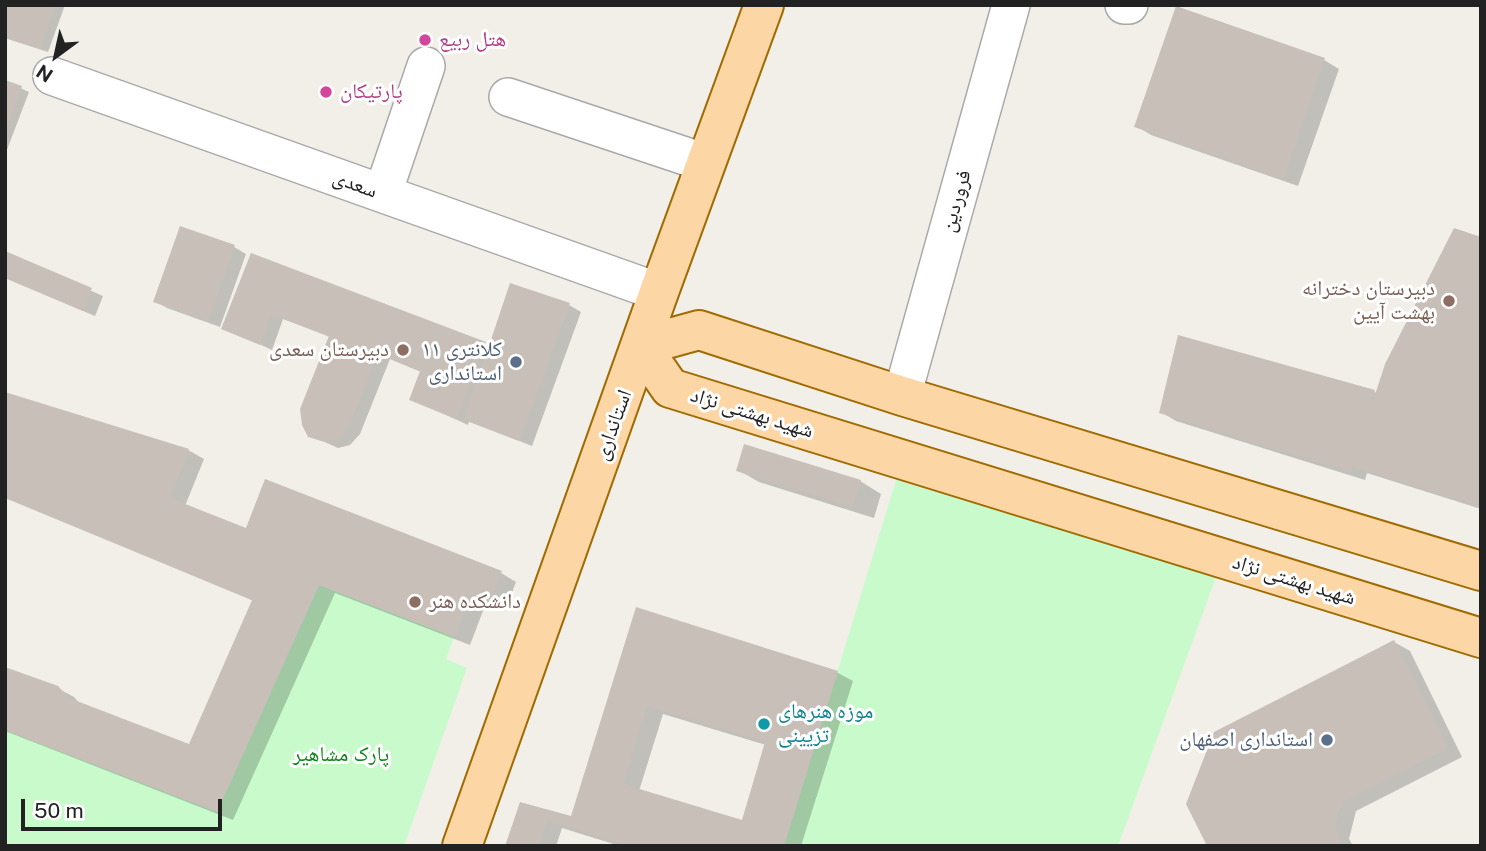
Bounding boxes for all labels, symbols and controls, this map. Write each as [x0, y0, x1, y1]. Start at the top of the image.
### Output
north arrow [21, 21, 91, 91]
place label: هتل ربیع [439, 27, 506, 53]
marker: هتل ربیع [417, 32, 433, 48]
text: N [32, 60, 57, 87]
place label: پارتیکان [340, 79, 403, 105]
marker: پارتیکان [318, 84, 334, 100]
street label: سعدی [329, 164, 381, 204]
street label: فروردین [935, 167, 977, 235]
place label: دبیرستان دخترانه بهشت آیین [1302, 276, 1435, 326]
marker: دبیرستان دخترانه بهشت آیین [1441, 293, 1457, 309]
place label: دبیرستان سعدی [269, 337, 389, 363]
place label: کلانتری ۱۱ استانداری [422, 337, 502, 387]
marker: دبیرستان سعدی [395, 342, 411, 358]
marker: کلانتری ۱۱ استانداری [508, 354, 524, 370]
street label: شهید بهشتی نژاد [688, 382, 816, 444]
street label: استانداری [589, 386, 637, 464]
street label: شهید بهشتی نژاد [1230, 549, 1358, 611]
place label: دانشکده هنر [429, 589, 521, 615]
marker: دانشکده هنر [407, 594, 423, 610]
place label: موزه هنرهای تزیینی [778, 699, 873, 749]
marker: موزه هنرهای تزیینی [756, 716, 772, 732]
place label: استانداری اصفهان [1179, 727, 1313, 753]
marker: استانداری اصفهان [1319, 732, 1335, 748]
park label: پارک مشاهیر [293, 742, 389, 768]
scale bar [24, 784, 226, 828]
text: 50 m [34, 798, 84, 823]

